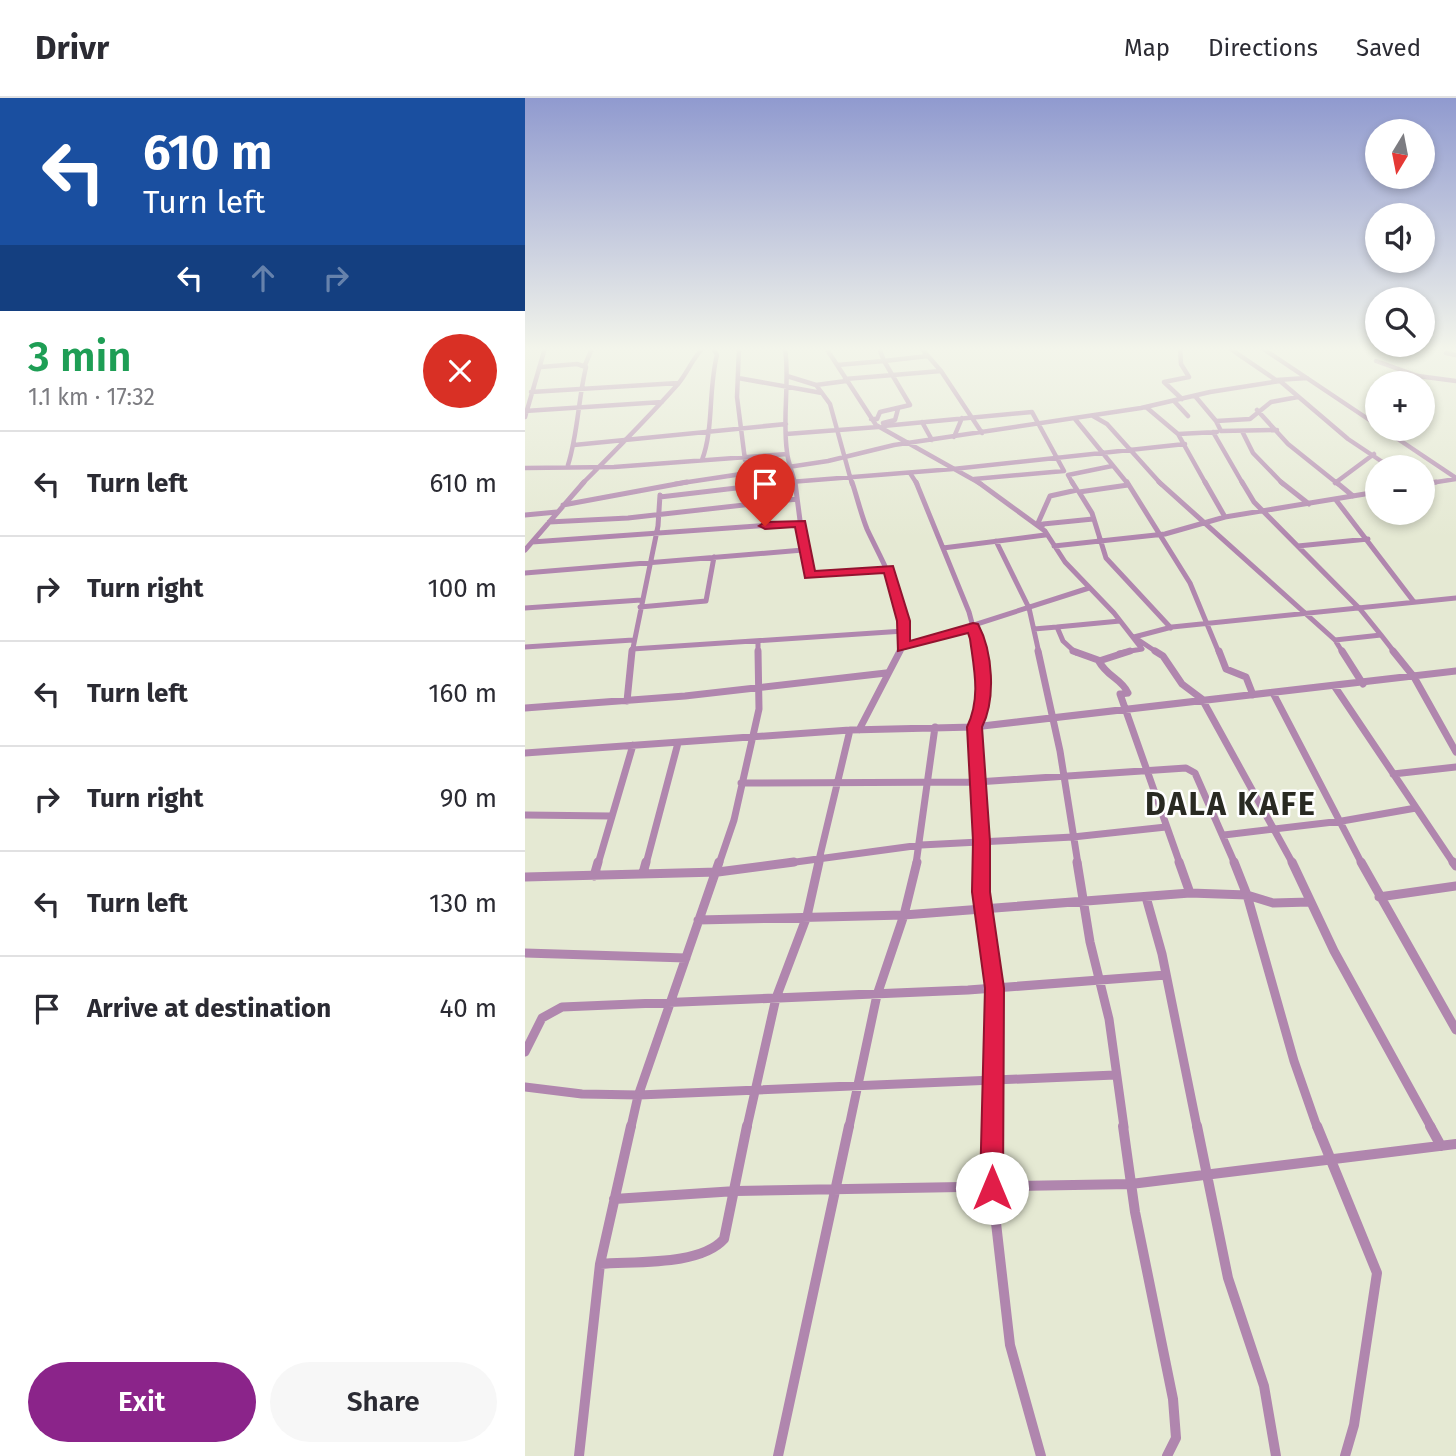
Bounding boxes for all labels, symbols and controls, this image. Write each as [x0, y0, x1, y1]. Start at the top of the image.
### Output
text: Drivr [35, 28, 109, 68]
text: Map [1124, 34, 1170, 62]
text: Directions [1208, 34, 1318, 62]
text: Saved [1356, 34, 1421, 62]
north arrow [1365, 119, 1435, 189]
map controls [1365, 119, 1435, 525]
text: 610 m [143, 123, 272, 182]
icon: left [28, 126, 119, 217]
text: Turn left [143, 183, 265, 221]
button: sound [1365, 203, 1435, 273]
icon: left [171, 259, 209, 297]
icon: ahead [244, 259, 282, 297]
icon: right [317, 259, 355, 297]
button: search [1365, 287, 1435, 357]
text: 3 min [28, 332, 132, 382]
button: close [423, 334, 497, 408]
button: + [1365, 371, 1435, 441]
text: 1.1 km · 17:32 [28, 383, 155, 411]
pin [735, 454, 795, 526]
button: − [1365, 455, 1435, 525]
icon: left [28, 465, 66, 503]
icon: arrive [746, 465, 784, 503]
text: Turn left [87, 468, 188, 499]
text: 610 m [429, 468, 497, 499]
icon: right [28, 570, 66, 608]
text: Turn right [87, 573, 204, 604]
text: 100 m [428, 573, 497, 604]
icon: left [28, 675, 66, 713]
text: Turn left [87, 678, 188, 709]
text: 160 m [428, 678, 497, 709]
icon: right [28, 780, 66, 818]
text: Turn right [87, 783, 204, 814]
text: 90 m [440, 783, 497, 814]
district label: DALA KAFE [1145, 785, 1317, 823]
icon: left [28, 885, 66, 923]
text: Turn left [87, 888, 188, 919]
text: 130 m [429, 888, 497, 919]
icon: arrive [28, 990, 66, 1028]
text: Arrive at destination [87, 993, 331, 1024]
text: 40 m [439, 993, 497, 1024]
position arrow [955, 1151, 1029, 1225]
button: Exit [28, 1362, 256, 1442]
button: Share [270, 1362, 497, 1442]

